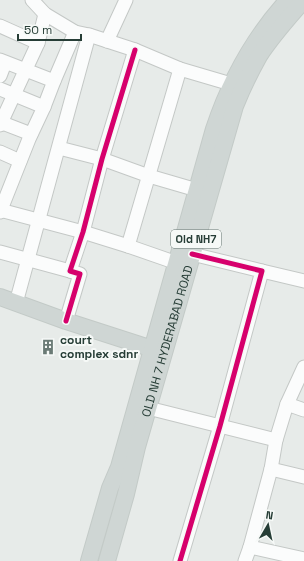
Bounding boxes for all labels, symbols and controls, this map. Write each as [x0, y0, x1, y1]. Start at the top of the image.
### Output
scale bar [18, 16, 81, 42]
text: 50 m [24, 22, 52, 38]
road number: Old NH7 [171, 230, 221, 248]
street label: OLD NH 7 HYDERABAD ROAD [138, 263, 197, 419]
place label: court complex sdnr [60, 332, 139, 362]
building icon: court complex sdnr [39, 338, 57, 356]
north arrow [248, 505, 288, 545]
text: N [265, 508, 274, 523]

